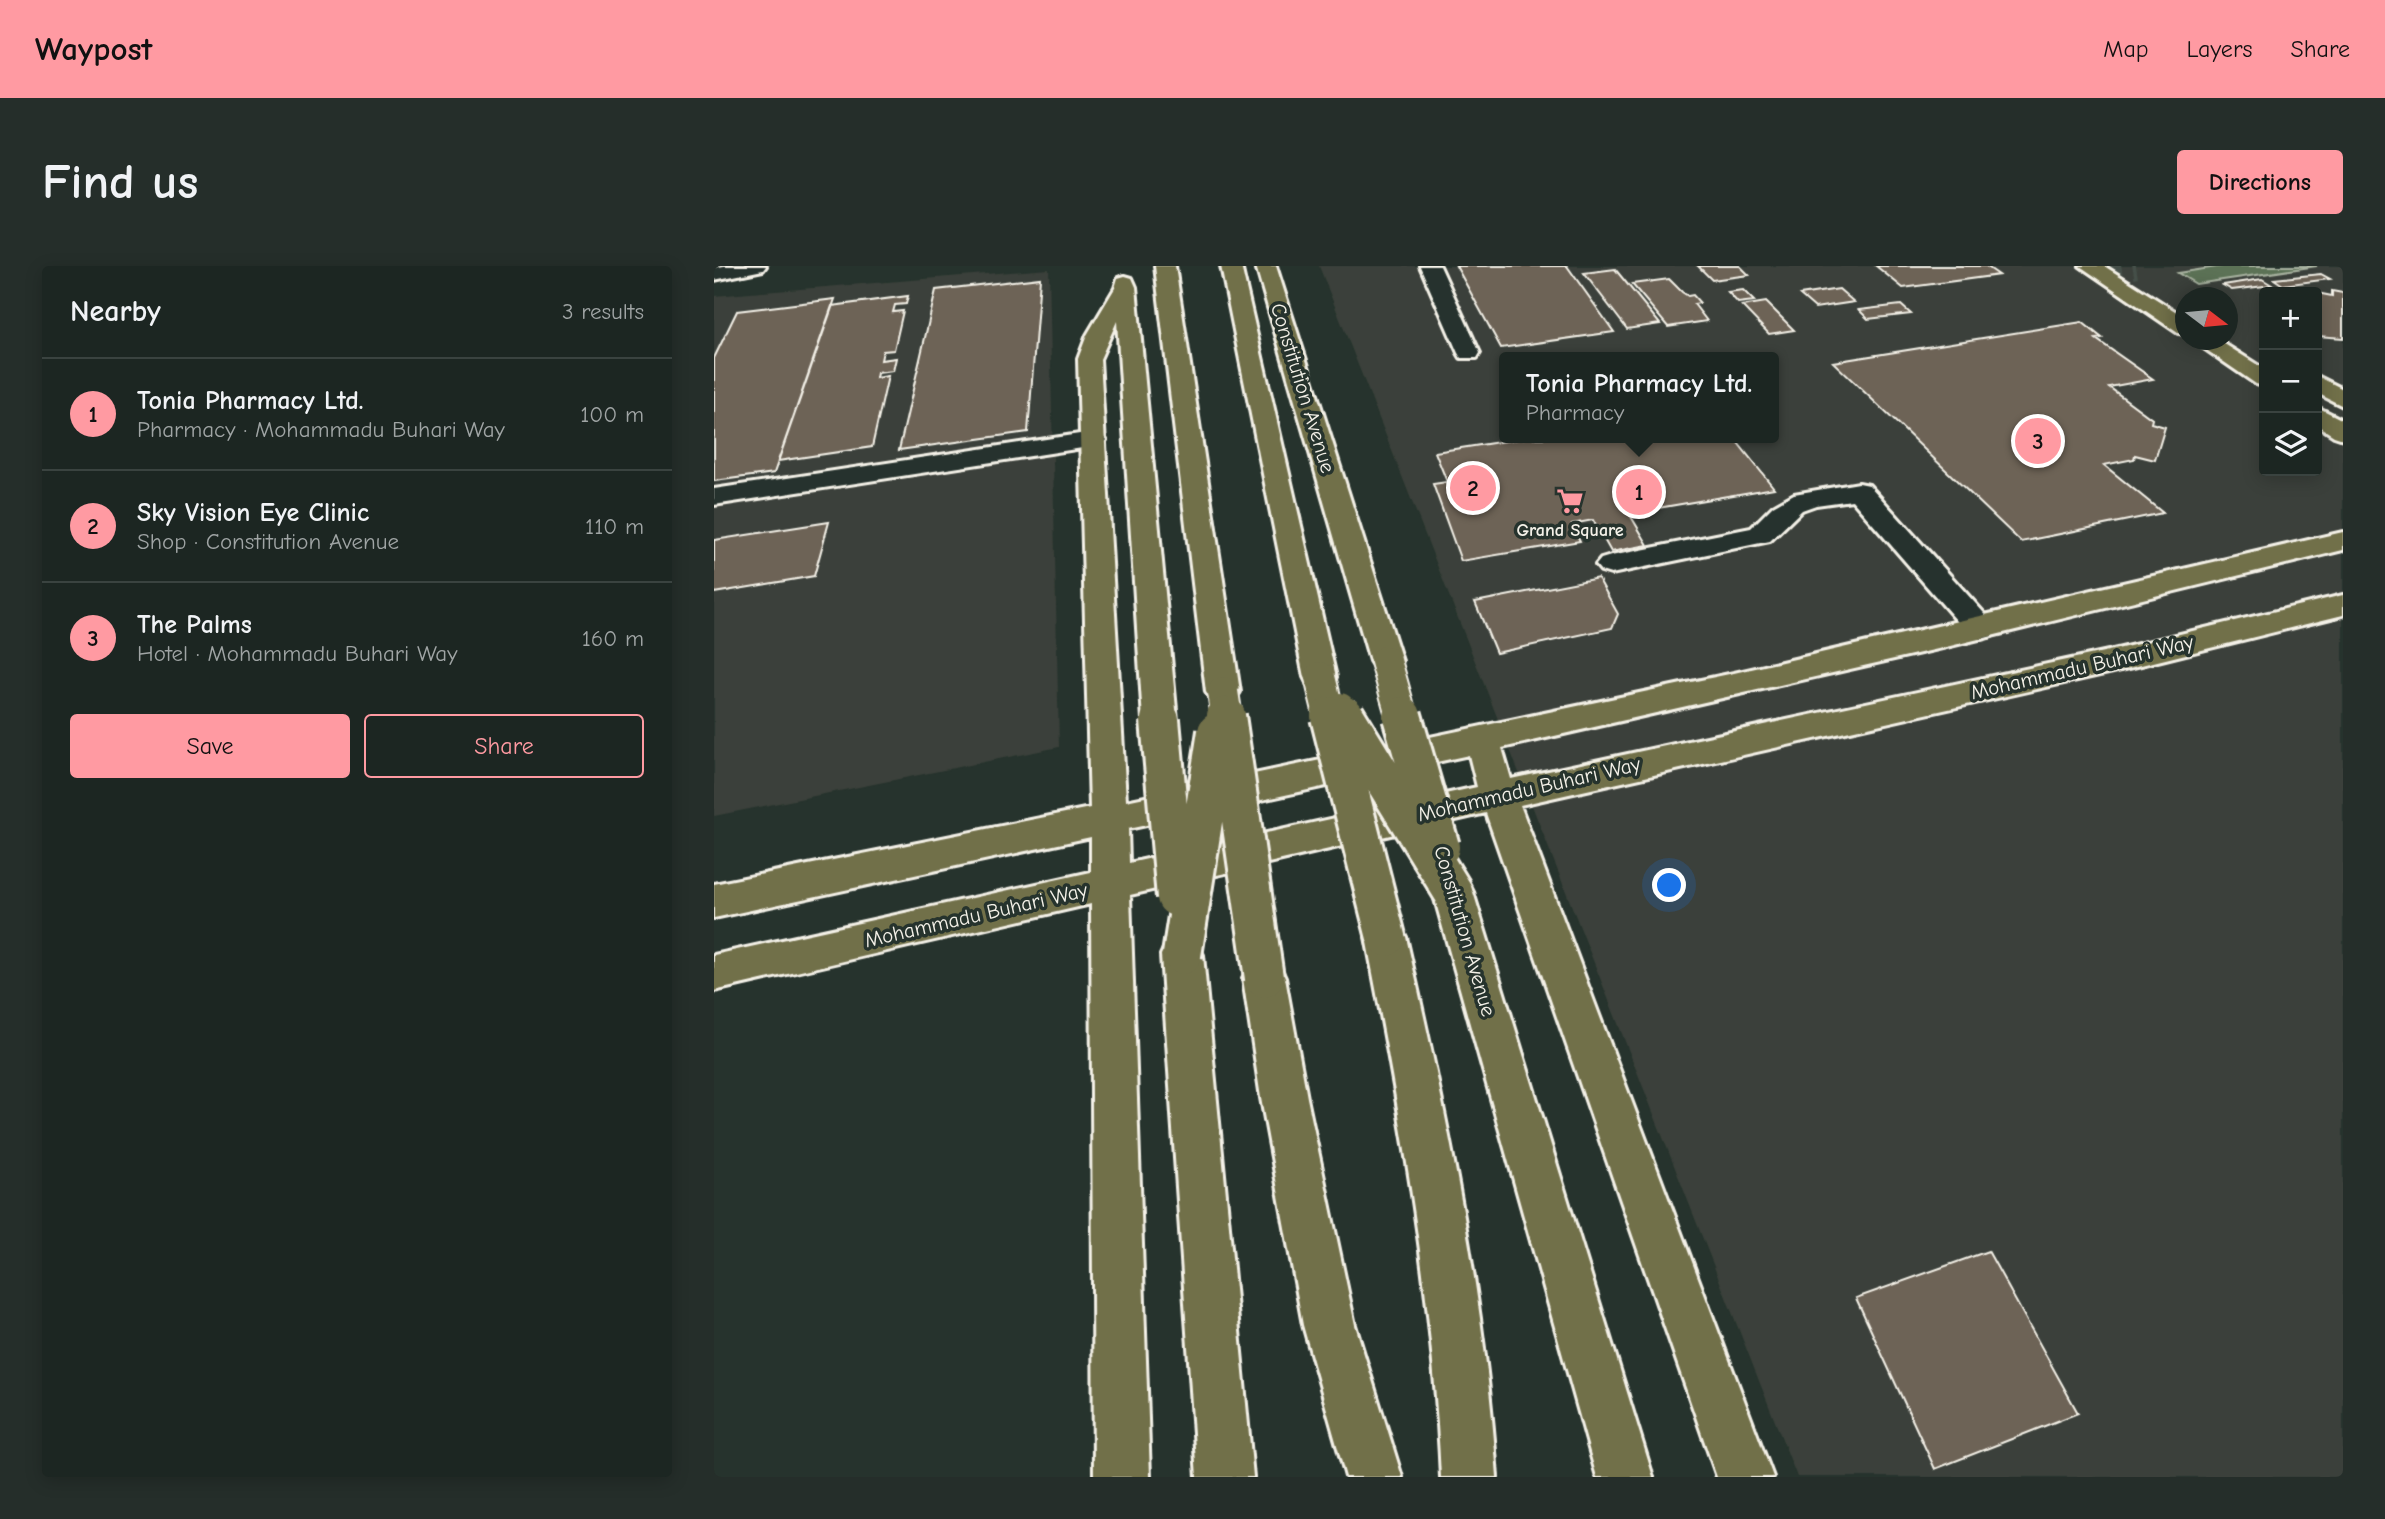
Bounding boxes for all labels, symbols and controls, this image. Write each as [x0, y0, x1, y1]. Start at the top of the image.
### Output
text: Waypost [35, 30, 152, 68]
text: Map [2103, 35, 2149, 63]
text: Layers [2187, 35, 2252, 63]
text: Share [2290, 35, 2350, 63]
button: Directions [2177, 150, 2343, 214]
text: Find us [42, 154, 198, 210]
north arrow [2175, 287, 2238, 350]
map controls [2259, 287, 2322, 476]
button: + [2259, 287, 2322, 350]
text: Nearby [70, 294, 161, 329]
text: 3 results [562, 298, 644, 325]
street label: Constitution Avenue [1266, 300, 1340, 476]
button: − [2259, 350, 2322, 413]
popup [1499, 352, 1779, 443]
text: Tonia Pharmacy Ltd. [1526, 369, 1752, 399]
text: Tonia Pharmacy Ltd. [137, 386, 364, 416]
text: Pharmacy [1526, 399, 1624, 426]
text: 1 [88, 401, 98, 428]
text: 100 m [580, 401, 644, 428]
button: layers [2259, 413, 2322, 476]
pin: 3 [2015, 415, 2061, 467]
text: Pharmacy · Mohammadu Buhari Way [137, 416, 505, 443]
pin: 2 [1450, 462, 1496, 514]
pin: 1 [1616, 466, 1662, 518]
supermarket icon: Grand Square [1555, 486, 1585, 516]
text: Sky Vision Eye Clinic [137, 498, 369, 528]
text: 2 [87, 513, 99, 540]
text: 110 m [585, 513, 644, 540]
place label: Grand Square [1516, 520, 1624, 541]
text: Shop · Constitution Avenue [137, 528, 399, 555]
text: The Palms [137, 610, 252, 640]
text: 3 [87, 625, 99, 652]
text: 160 m [582, 625, 644, 652]
street label: Mohammadu Buhari Way [1968, 630, 2196, 704]
text: Hotel · Mohammadu Buhari Way [137, 640, 457, 667]
button: Save [70, 714, 350, 778]
button: Share [364, 714, 644, 778]
street label: Mohammadu Buhari Way [1415, 752, 1643, 826]
street label: Constitution Avenue [1429, 843, 1501, 1019]
your location [1652, 868, 1686, 902]
street label: Mohammadu Buhari Way [862, 878, 1090, 952]

